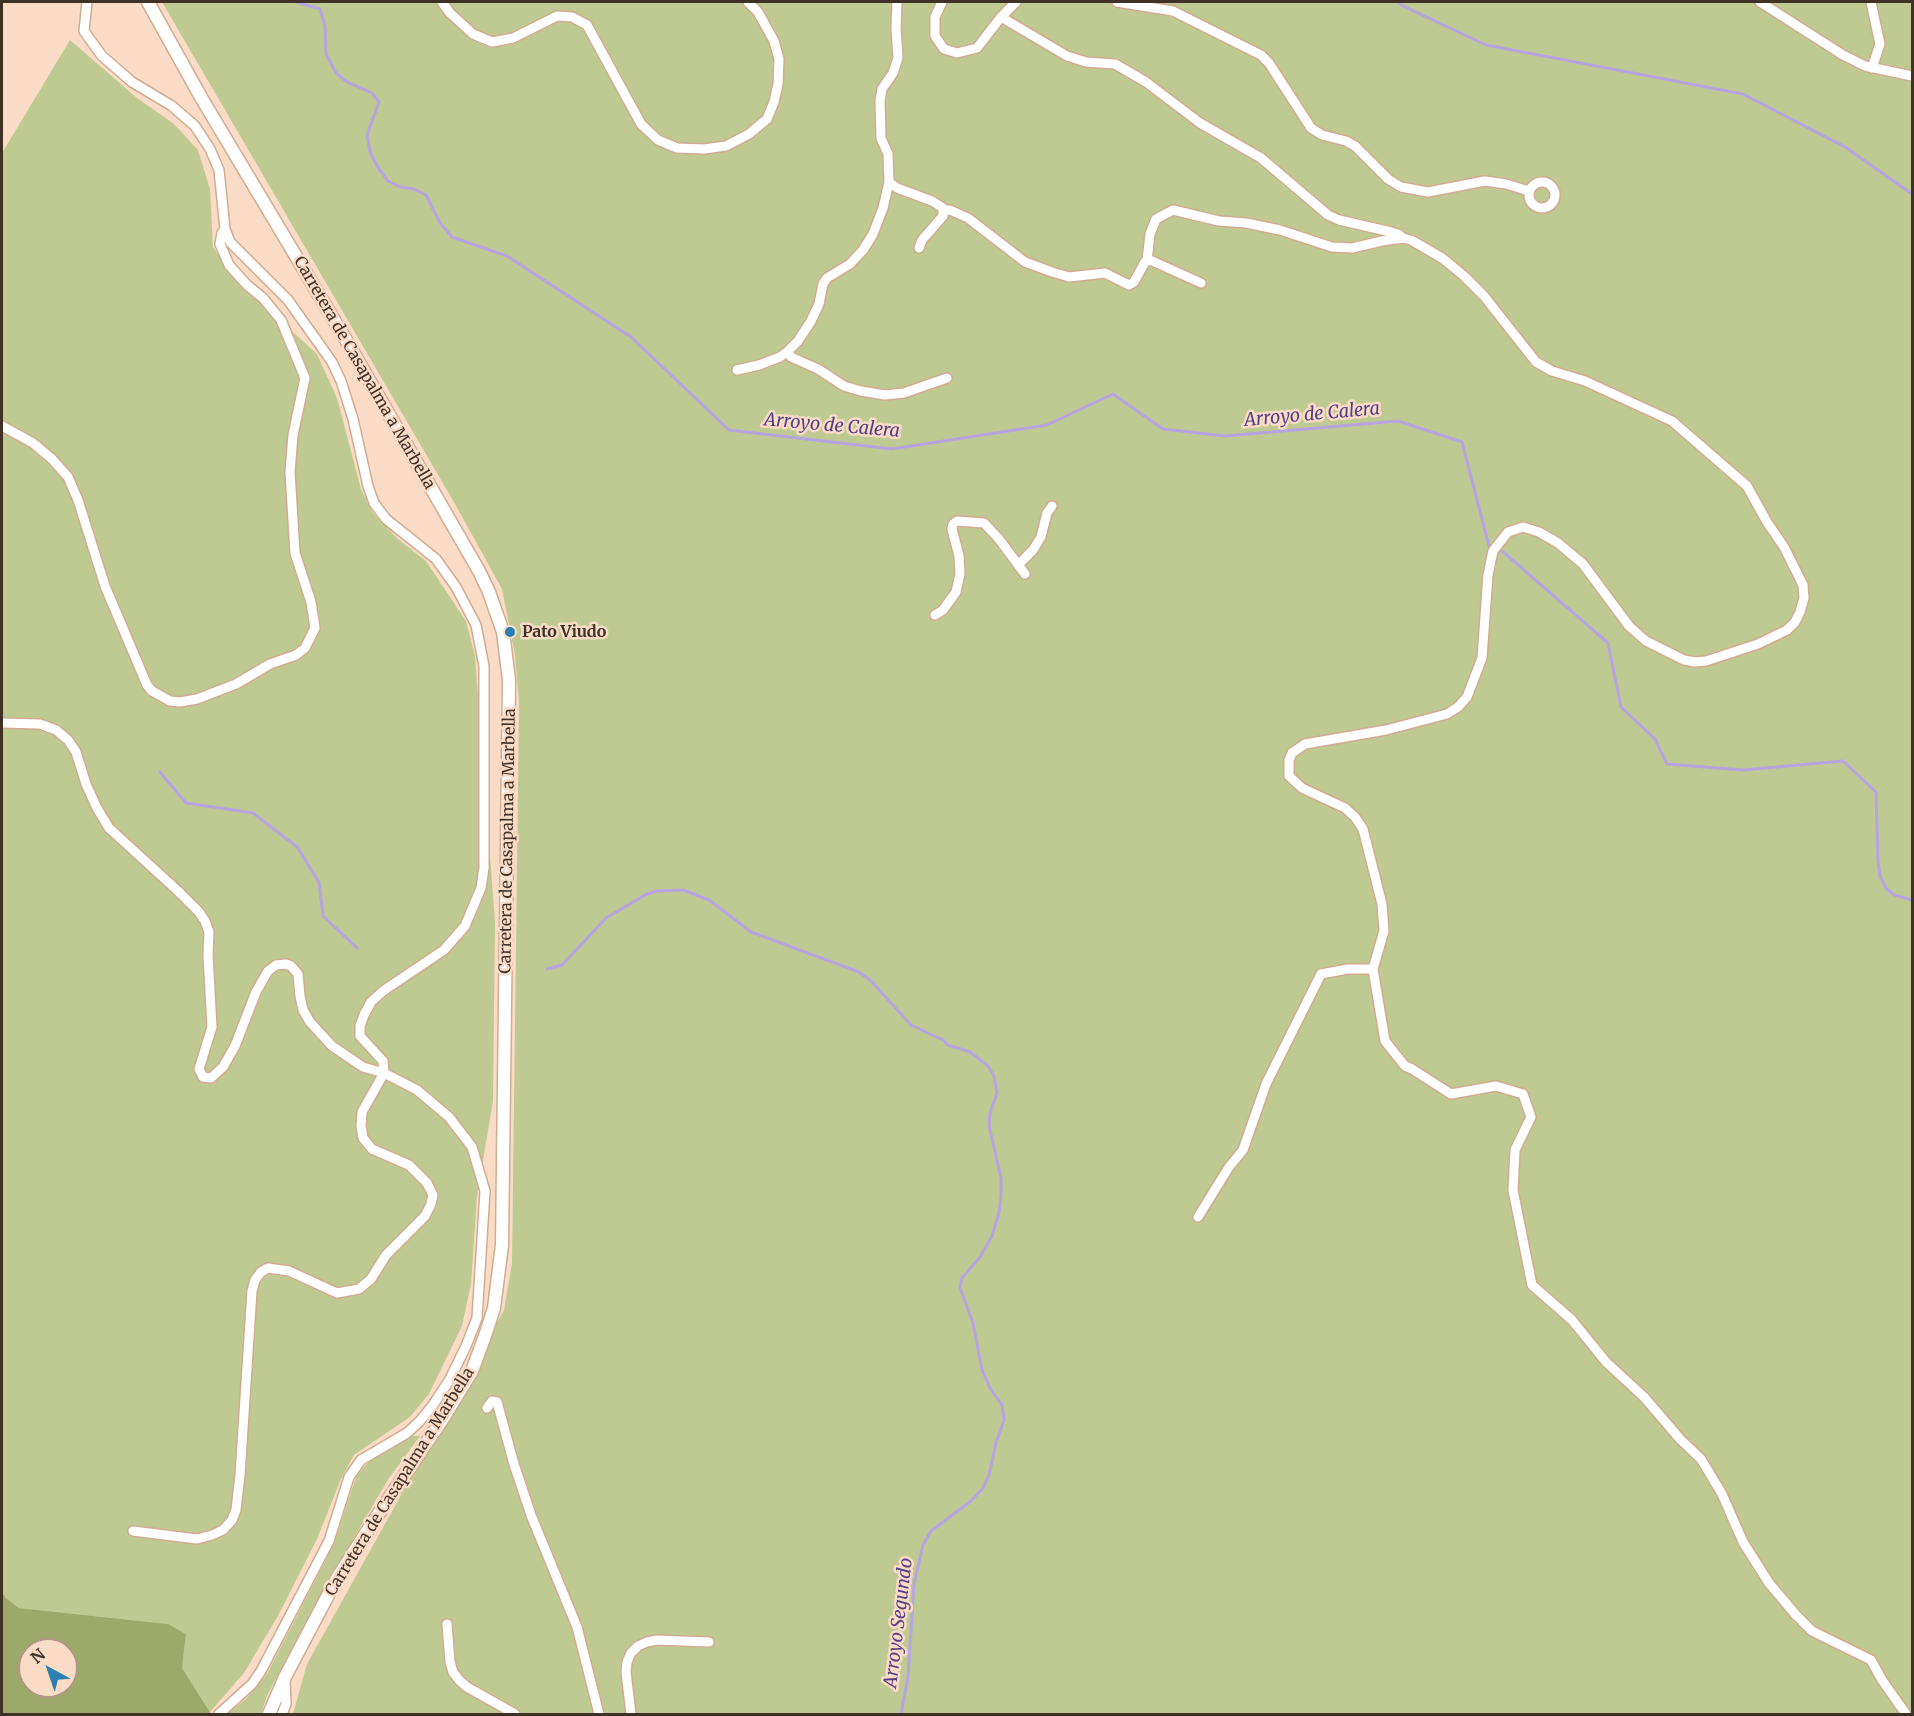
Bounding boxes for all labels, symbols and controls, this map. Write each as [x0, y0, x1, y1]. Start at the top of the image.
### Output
street label: Carretera de Casapalma a Marbella [289, 253, 439, 493]
water label: Arroyo de Calera [1243, 398, 1381, 432]
water label: Arroyo de Calera [763, 409, 901, 443]
place label: Pato Viudo [522, 622, 606, 642]
marker: Pato Viudo [503, 625, 517, 639]
street label: Carretera de Casapalma a Marbella [496, 708, 520, 974]
street label: Carretera de Casapalma a Marbella [322, 1364, 478, 1600]
water label: Arroyo Segundo [880, 1557, 918, 1689]
north arrow [18, 1638, 78, 1698]
text: N [26, 1644, 49, 1667]

